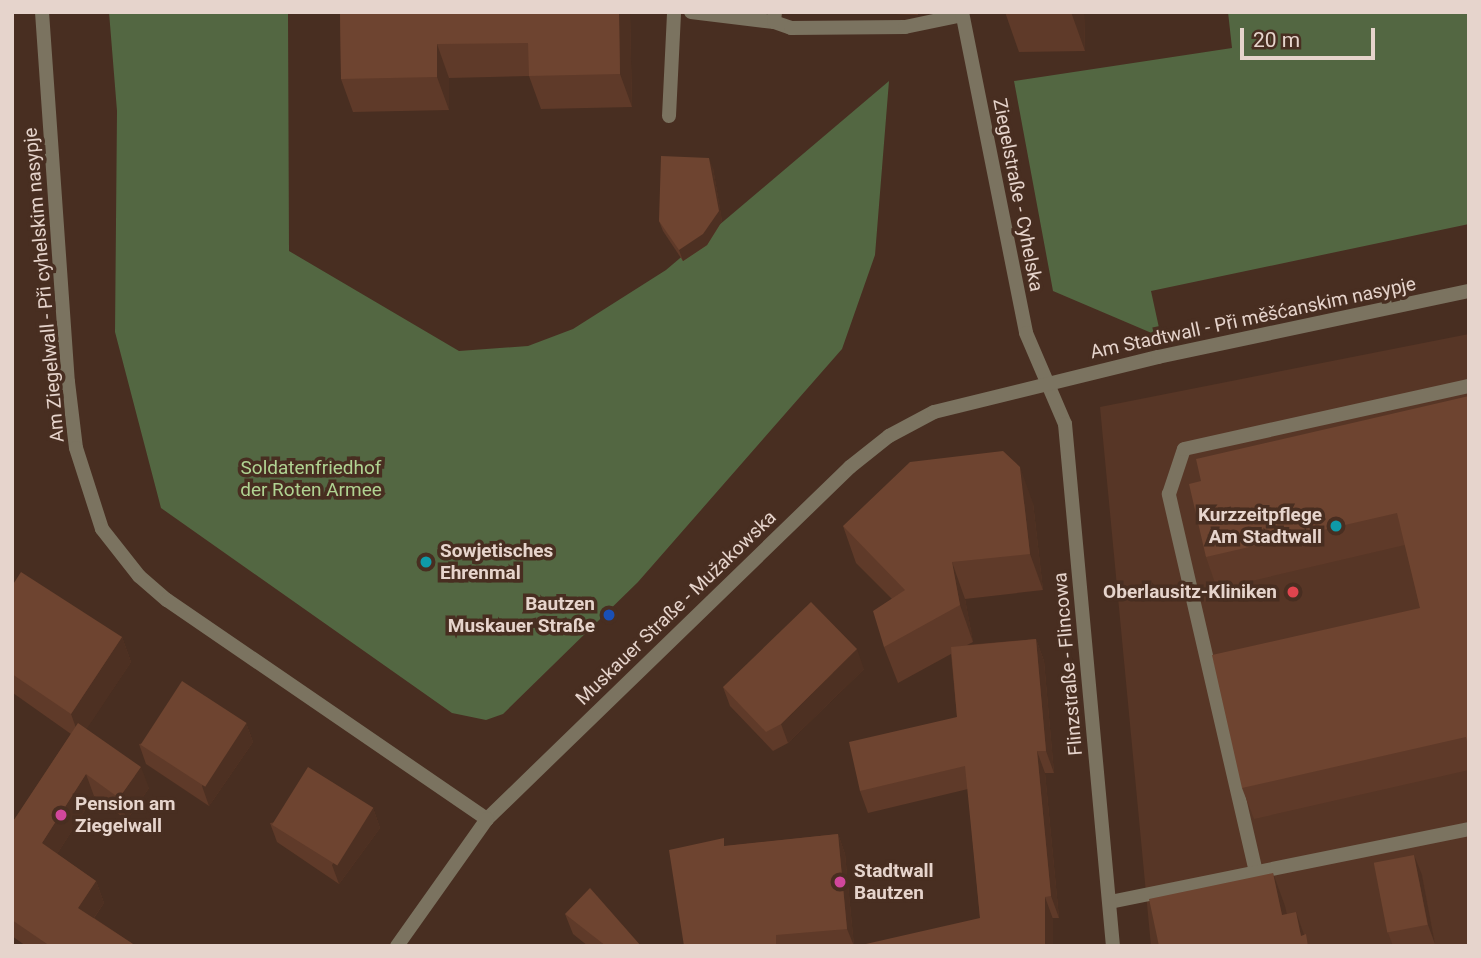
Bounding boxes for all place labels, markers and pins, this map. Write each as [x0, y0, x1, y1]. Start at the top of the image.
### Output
place label: Kurzzeitpflege Am Stadtwall [1198, 504, 1322, 548]
marker: Kurzzeitpflege Am Stadtwall [1328, 518, 1344, 534]
place label: Sowjetisches Ehrenmal [440, 540, 553, 584]
marker: Sowjetisches Ehrenmal [418, 554, 434, 570]
place label: Oberlausitz-Kliniken [1103, 581, 1277, 603]
marker: Oberlausitz-Kliniken [1283, 582, 1303, 602]
place label: Bautzen Muskauer Straße [448, 593, 595, 637]
marker: Bautzen Muskauer Straße [601, 607, 617, 623]
place label: Pension am Ziegelwall [75, 793, 176, 837]
marker: Pension am Ziegelwall [53, 807, 69, 823]
place label: Stadtwall Bautzen [854, 860, 934, 904]
marker: Stadtwall Bautzen [832, 874, 848, 890]

